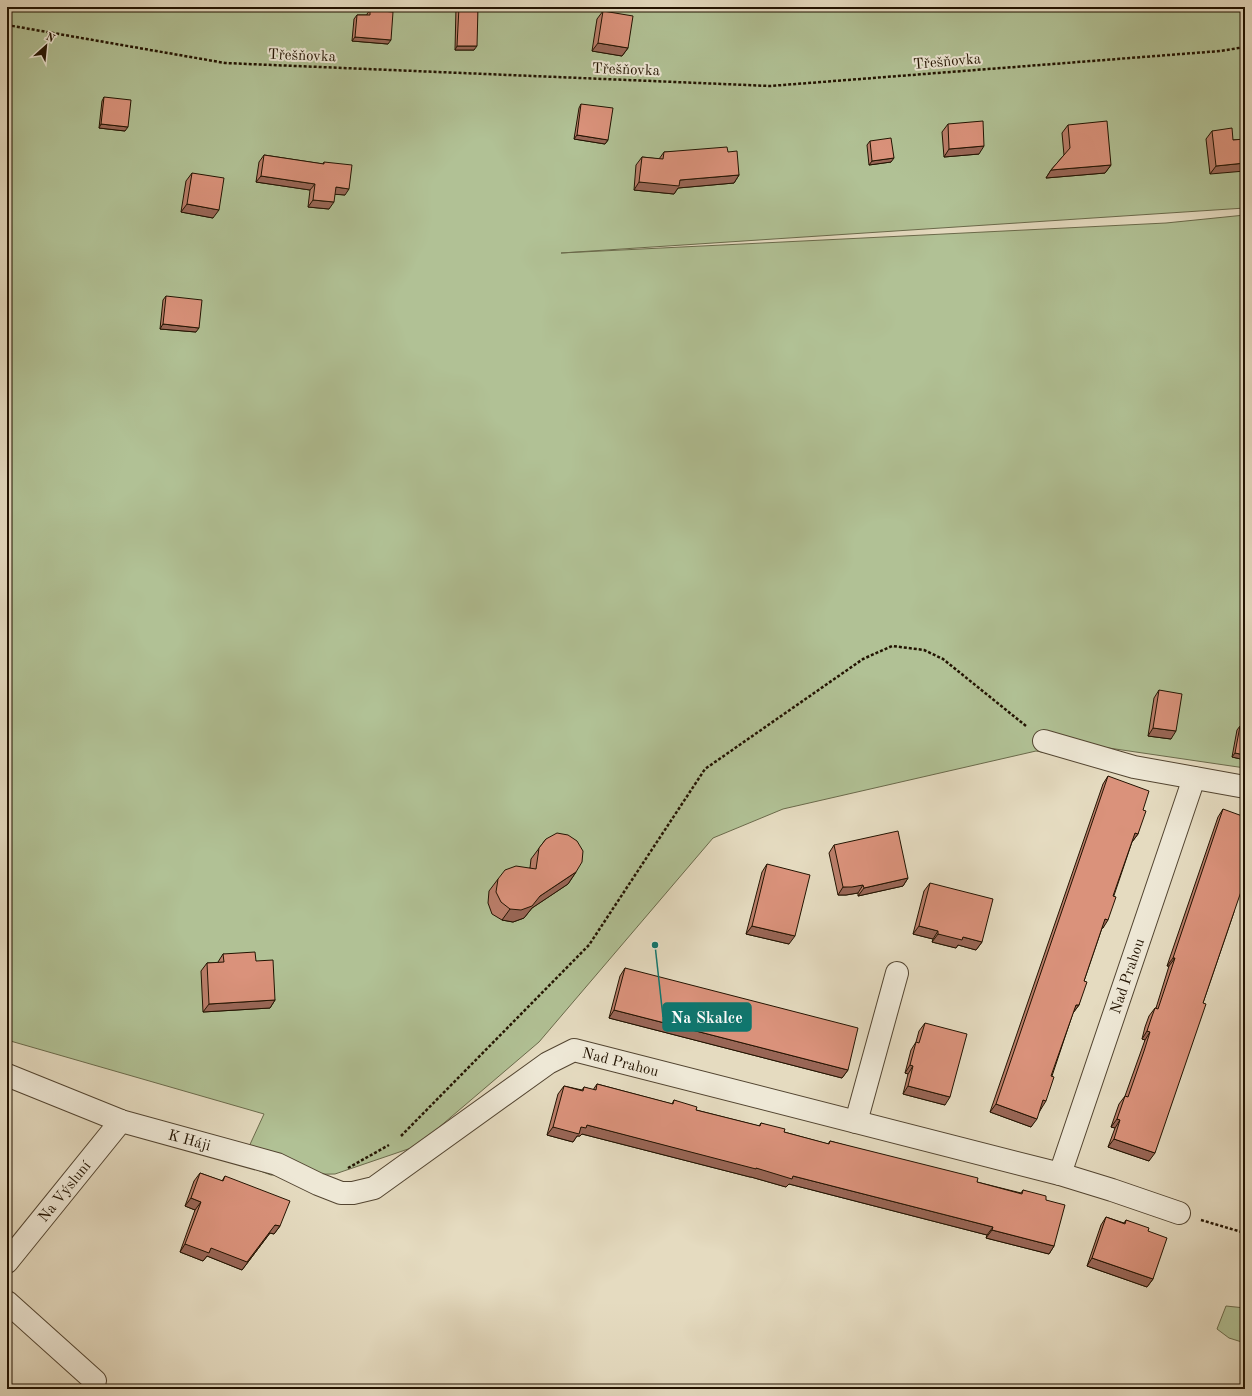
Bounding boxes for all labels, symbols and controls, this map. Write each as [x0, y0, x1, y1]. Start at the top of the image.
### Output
north arrow [26, 26, 66, 66]
text: N [44, 32, 57, 46]
street label: Třešňovka [268, 48, 337, 65]
street label: Třešňovka [912, 52, 982, 73]
street label: Třešňovka [592, 62, 661, 79]
street label: Nad Prahou [1109, 937, 1148, 1016]
callout: Na Skalce [663, 1003, 751, 1031]
text: Na Skalce [671, 1011, 743, 1027]
street label: Nad Prahou [580, 1046, 660, 1080]
street label: K Háji [166, 1128, 212, 1154]
street label: Na Výsluní [36, 1158, 95, 1225]

